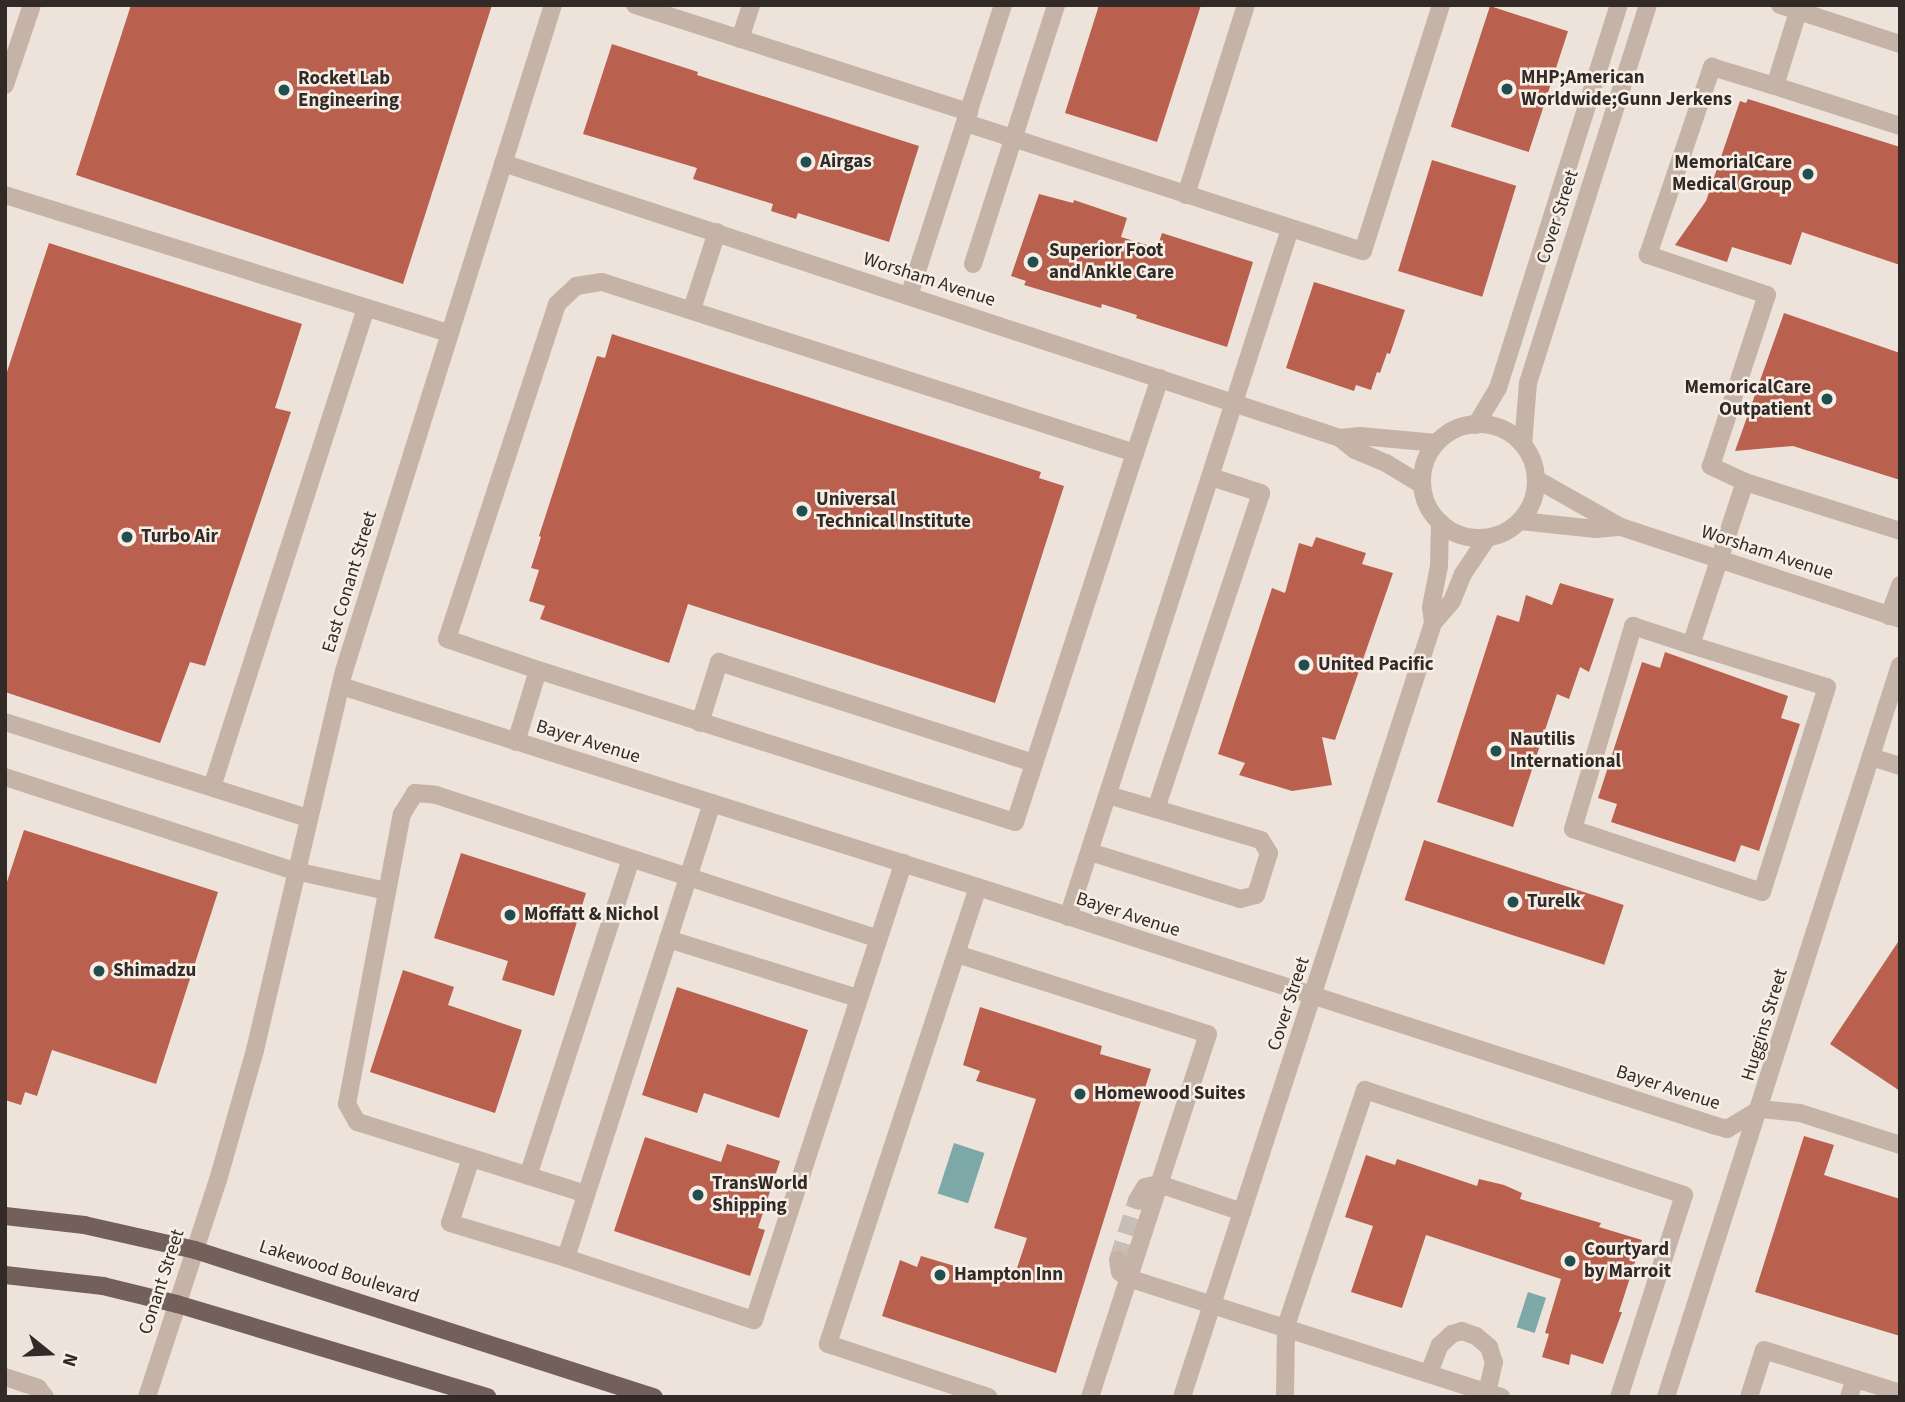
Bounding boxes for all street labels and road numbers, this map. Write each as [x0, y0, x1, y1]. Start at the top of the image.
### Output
street label: Cover Street [1532, 167, 1584, 267]
street label: Worsham Avenue [860, 248, 998, 312]
street label: East Conant Street [318, 509, 382, 655]
street label: Worsham Avenue [1698, 521, 1836, 585]
street label: Bayer Avenue [533, 715, 643, 769]
street label: Bayer Avenue [1073, 887, 1183, 943]
street label: Cover Street [1263, 954, 1315, 1054]
street label: Huggins Street [1737, 966, 1793, 1084]
street label: Bayer Avenue [1613, 1060, 1723, 1116]
street label: Conant Street [134, 1226, 190, 1338]
street label: Lakewood Boulevard [256, 1235, 422, 1309]

